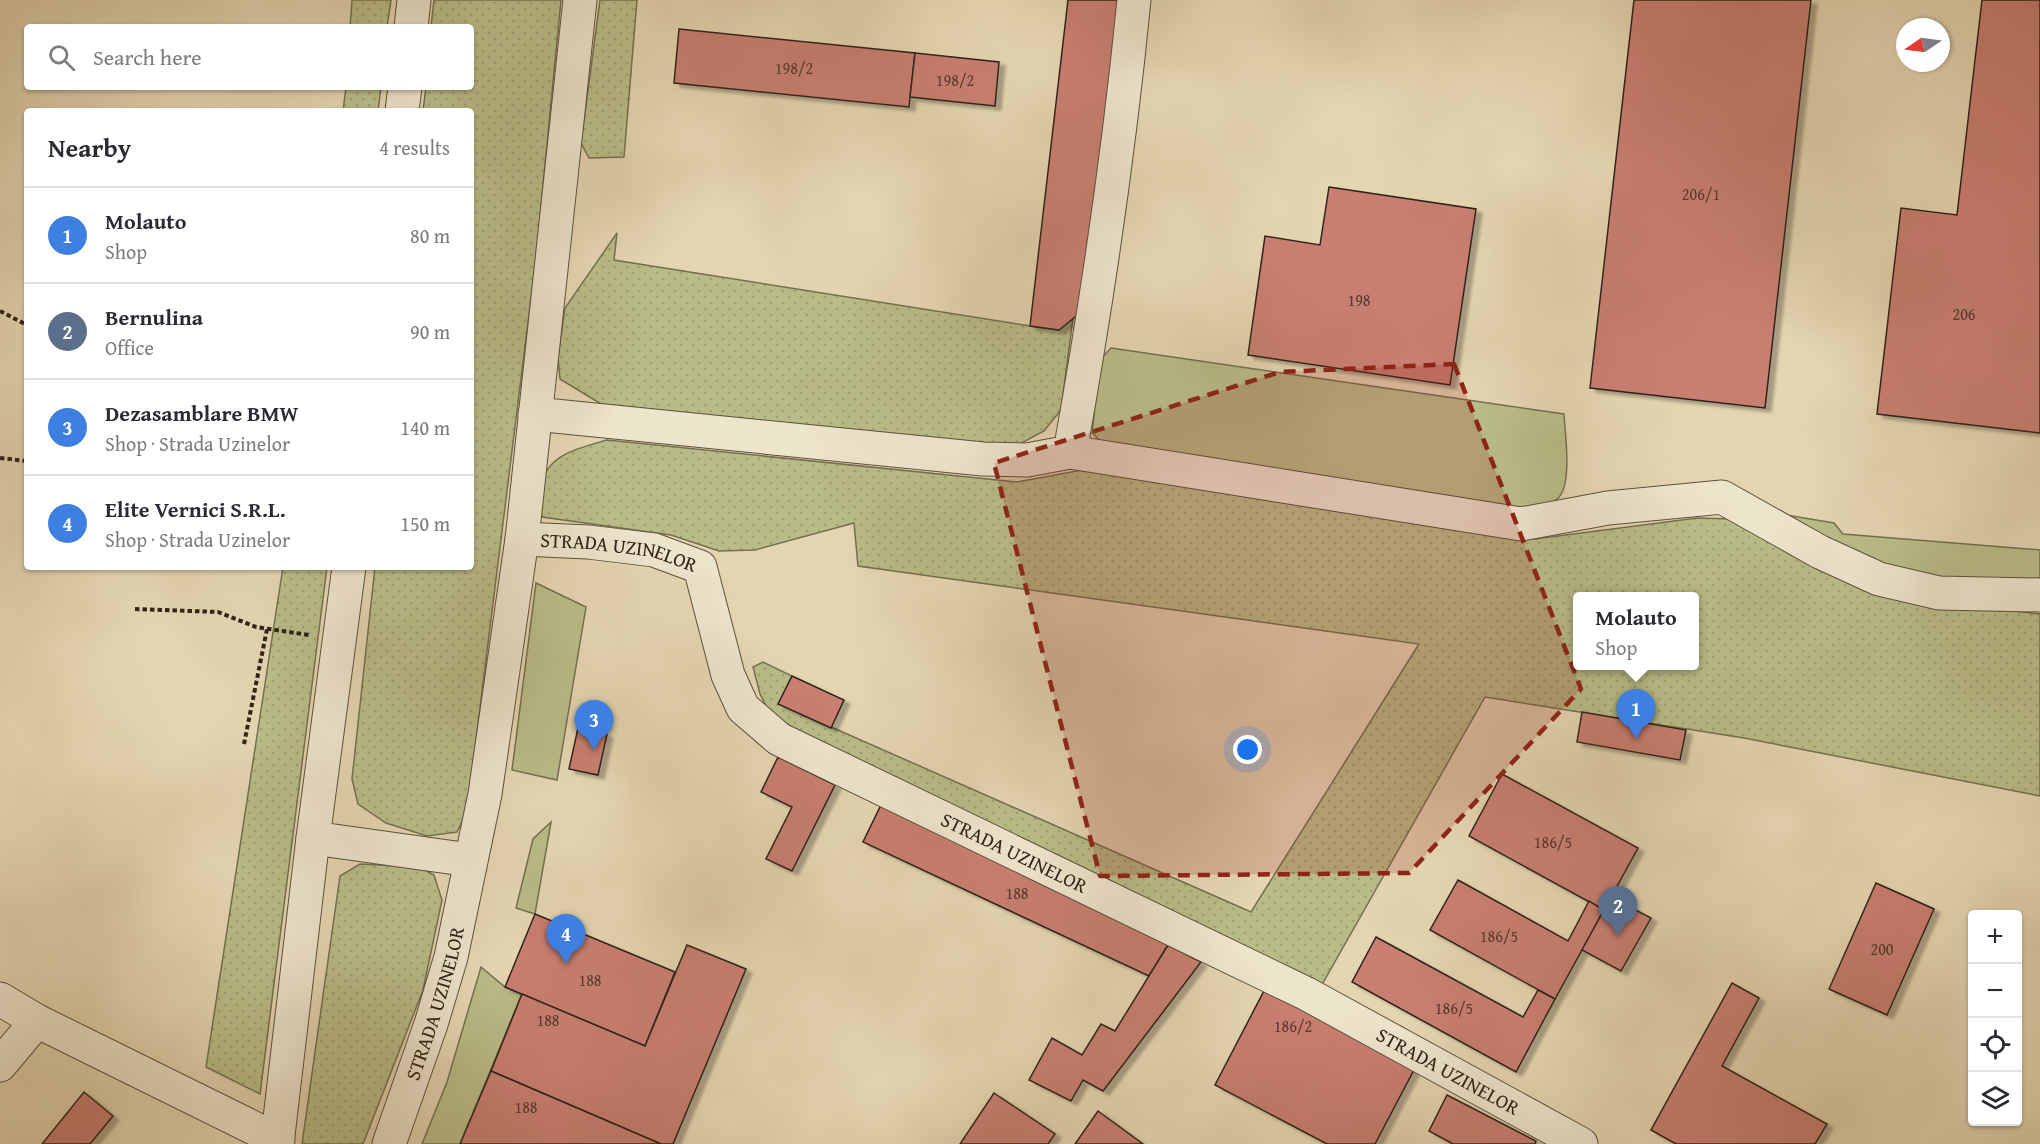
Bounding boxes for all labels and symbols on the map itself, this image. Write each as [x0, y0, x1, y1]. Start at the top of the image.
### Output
north arrow [1896, 18, 1950, 72]
house number: 198/2 [775, 56, 813, 80]
house number: 198/2 [936, 68, 974, 92]
house number: 206/1 [1682, 182, 1720, 206]
house number: 198 [1347, 288, 1371, 312]
house number: 206 [1952, 302, 1976, 326]
street label: STRADA UZINELOR [540, 525, 702, 579]
pin: 1 [1616, 690, 1656, 739]
pin: 3 [574, 700, 614, 750]
your location [1233, 735, 1262, 764]
street label: STRADA UZINELOR [936, 804, 1093, 900]
house number: 186/5 [1534, 830, 1572, 854]
house number: 188 [1005, 881, 1029, 905]
pin: 2 [1598, 886, 1638, 936]
pin: 4 [546, 914, 586, 964]
street label: STRADA UZINELOR [397, 923, 471, 1084]
house number: 186/5 [1480, 924, 1518, 948]
house number: 200 [1870, 937, 1894, 961]
house number: 188 [578, 968, 602, 992]
house number: 186/5 [1435, 996, 1473, 1020]
house number: 188 [536, 1008, 560, 1032]
house number: 186/2 [1274, 1014, 1312, 1038]
street label: STRADA UZINELOR [1371, 1020, 1525, 1122]
house number: 188 [514, 1095, 538, 1119]

